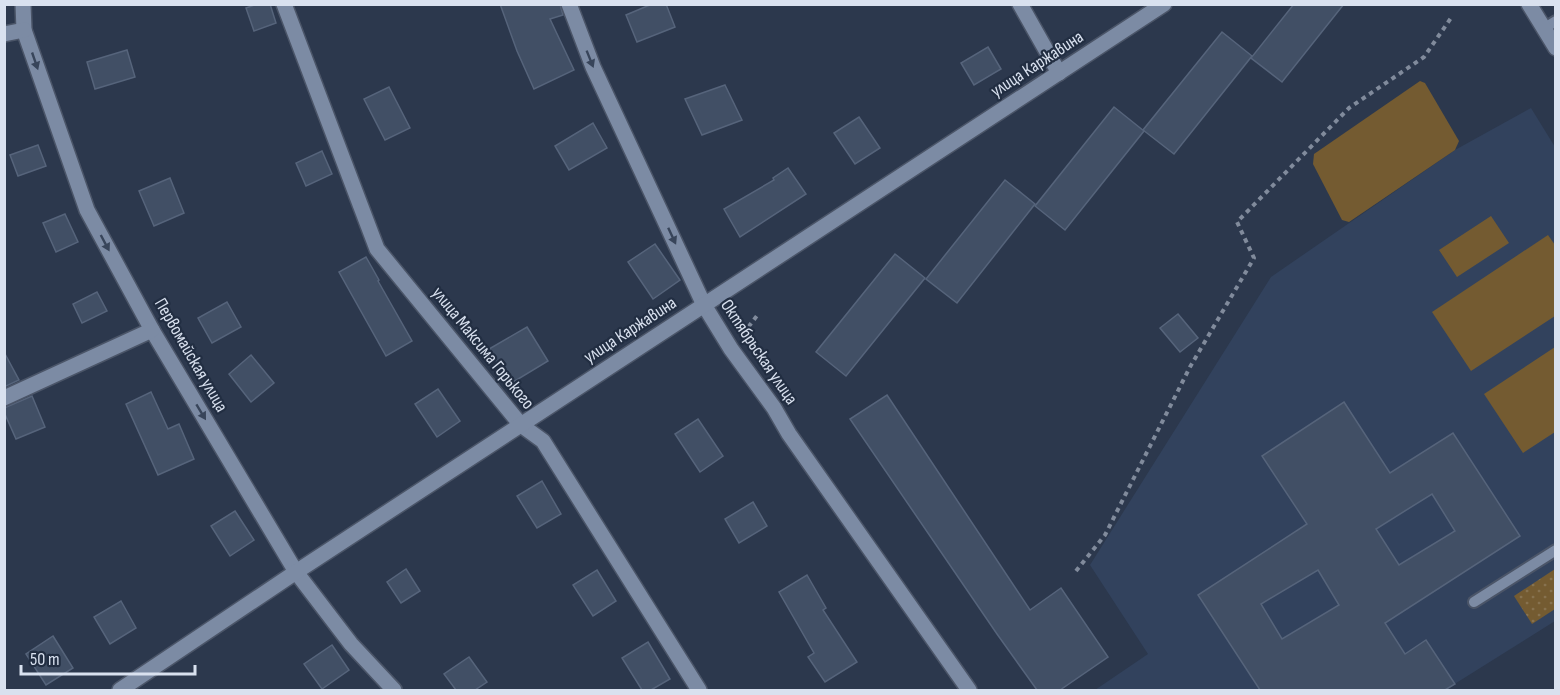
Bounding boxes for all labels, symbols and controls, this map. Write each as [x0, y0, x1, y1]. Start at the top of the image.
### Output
street label: улица Каржавина [987, 26, 1087, 102]
one-way arrow [586, 50, 596, 68]
one-way arrow [30, 52, 40, 70]
one-way arrow [668, 227, 677, 244]
one-way arrow [100, 234, 110, 251]
street label: улица Максима Горького [427, 283, 539, 413]
street label: улица Каржавина [580, 292, 680, 368]
street label: Первомайская улица [150, 294, 232, 416]
street label: Октябрьская улица [716, 296, 802, 408]
one-way arrow [196, 404, 206, 421]
scale bar [21, 638, 195, 676]
text: 50 m [30, 649, 60, 670]

